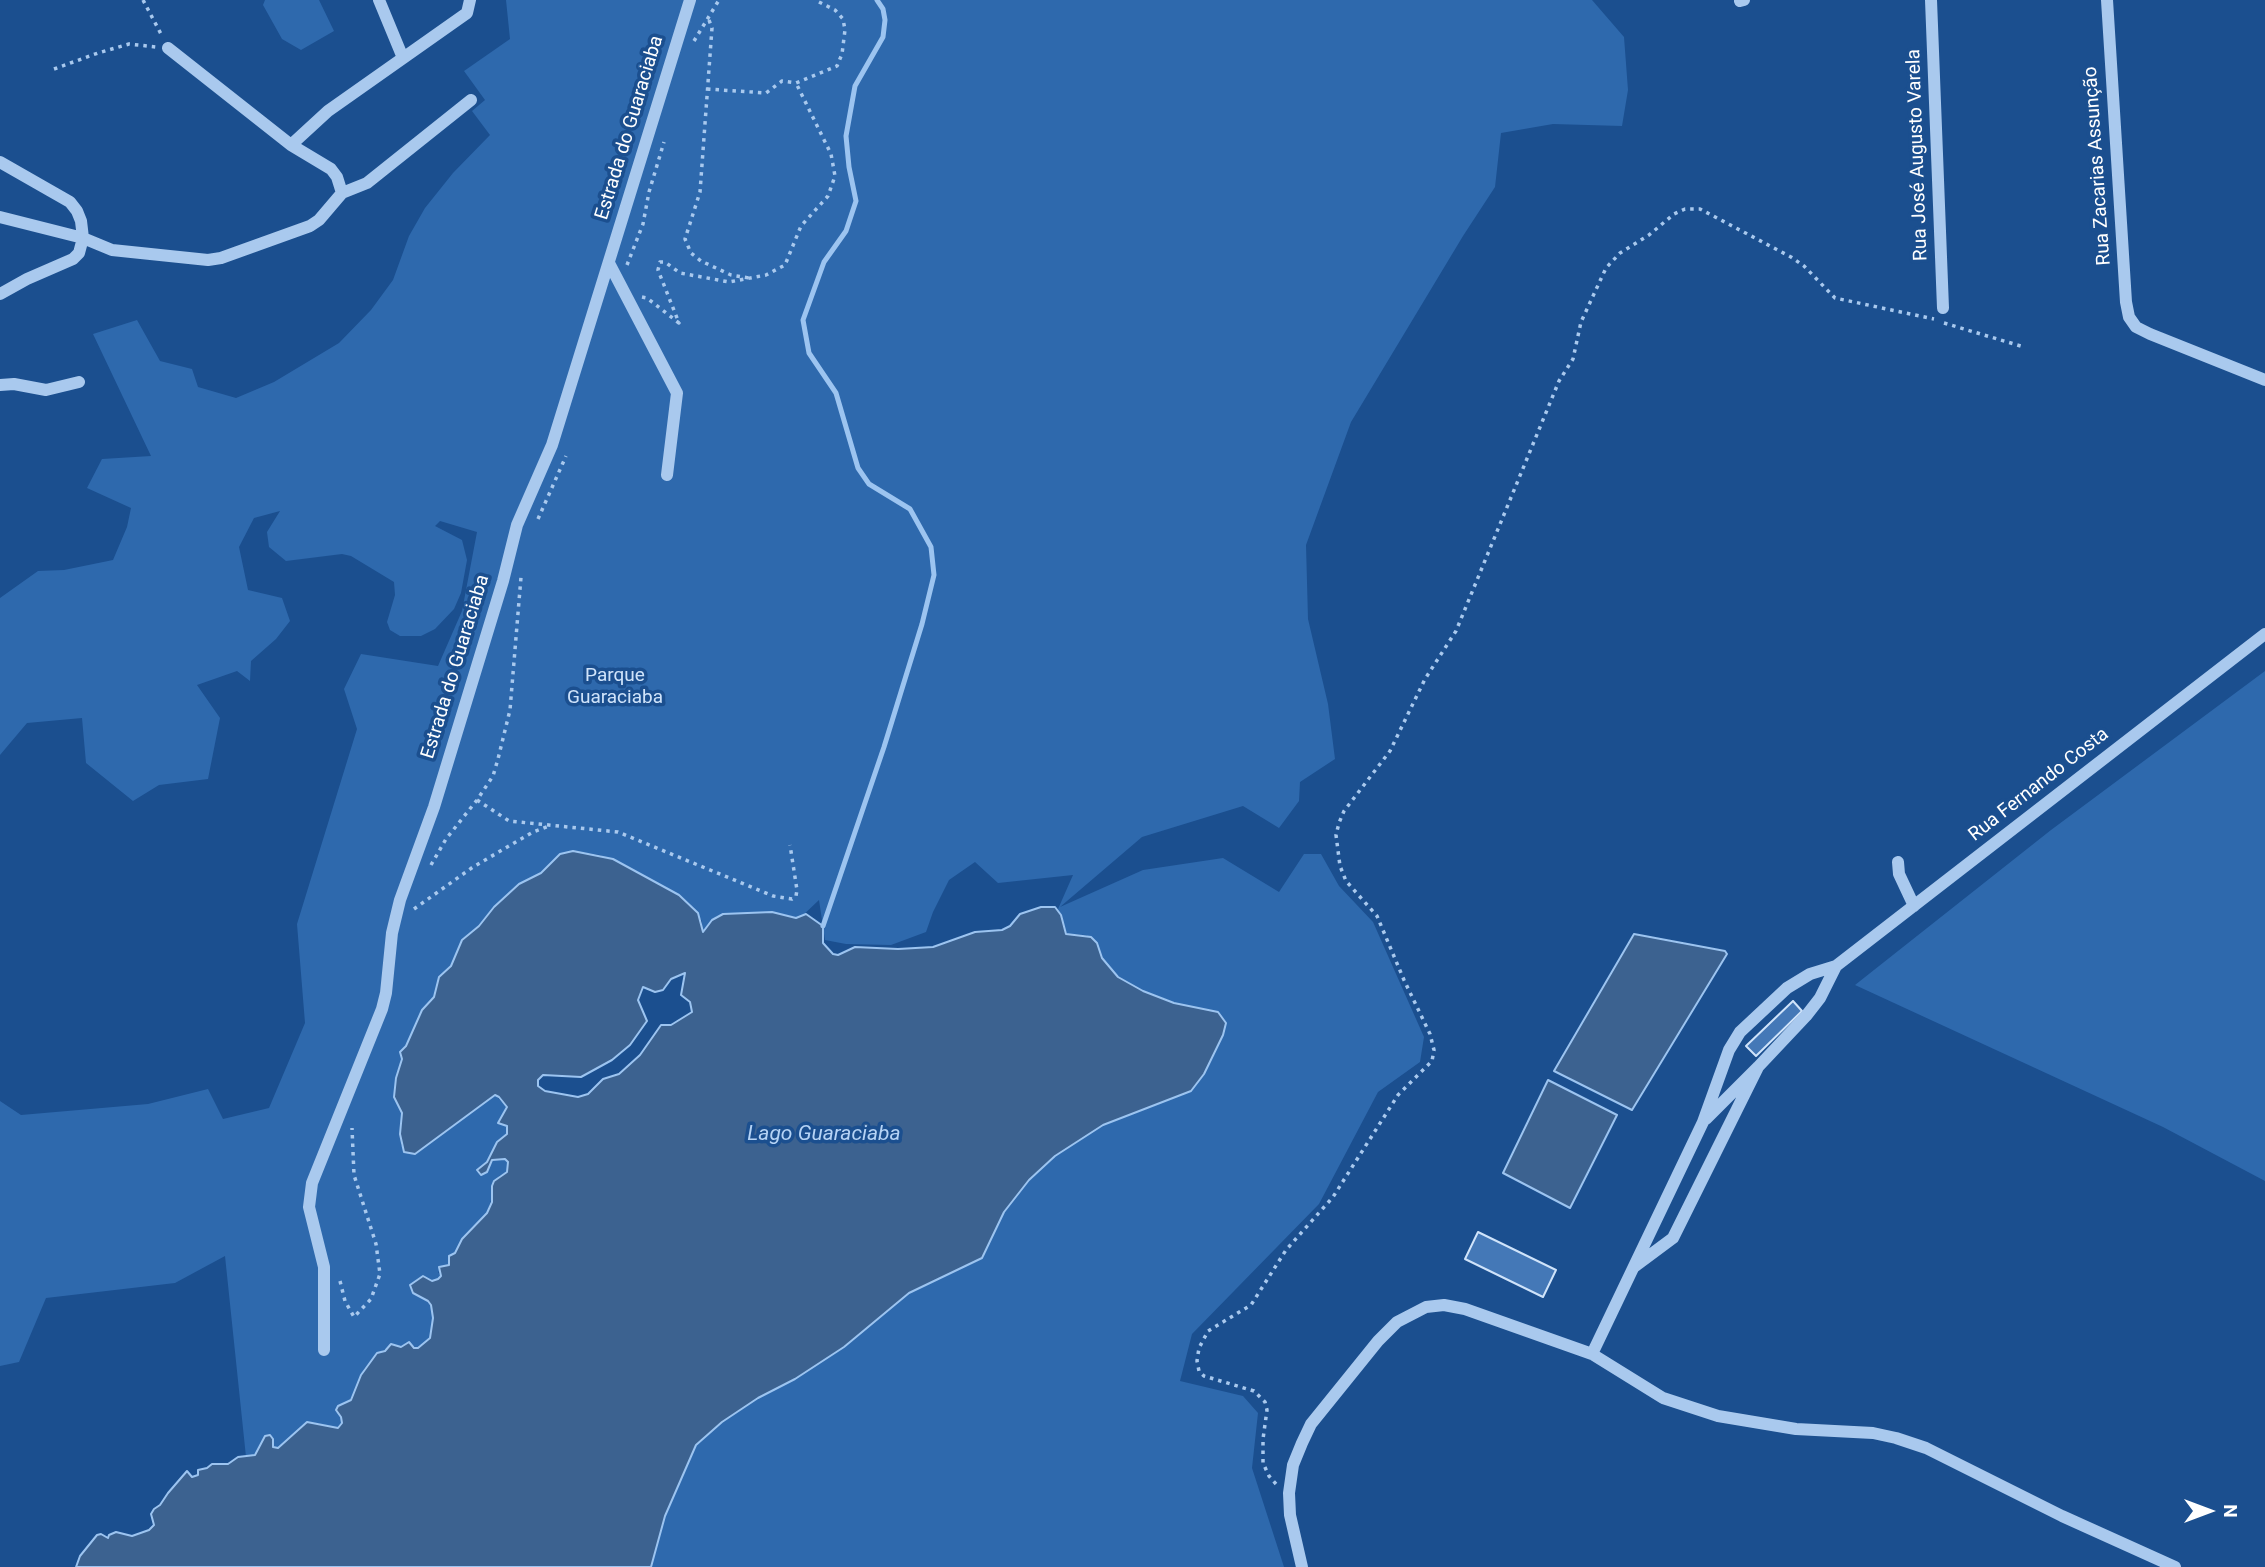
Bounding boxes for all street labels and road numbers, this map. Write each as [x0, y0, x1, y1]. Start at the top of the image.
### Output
street label: Estrada do Guaraciaba [591, 33, 669, 223]
street label: Rua José Augusto Varela [1903, 49, 1933, 261]
street label: Rua Zacarias Assunção [2080, 66, 2116, 266]
street label: Estrada do Guaraciaba [417, 572, 495, 762]
street label: Rua Fernando Costa [1965, 723, 2113, 847]

